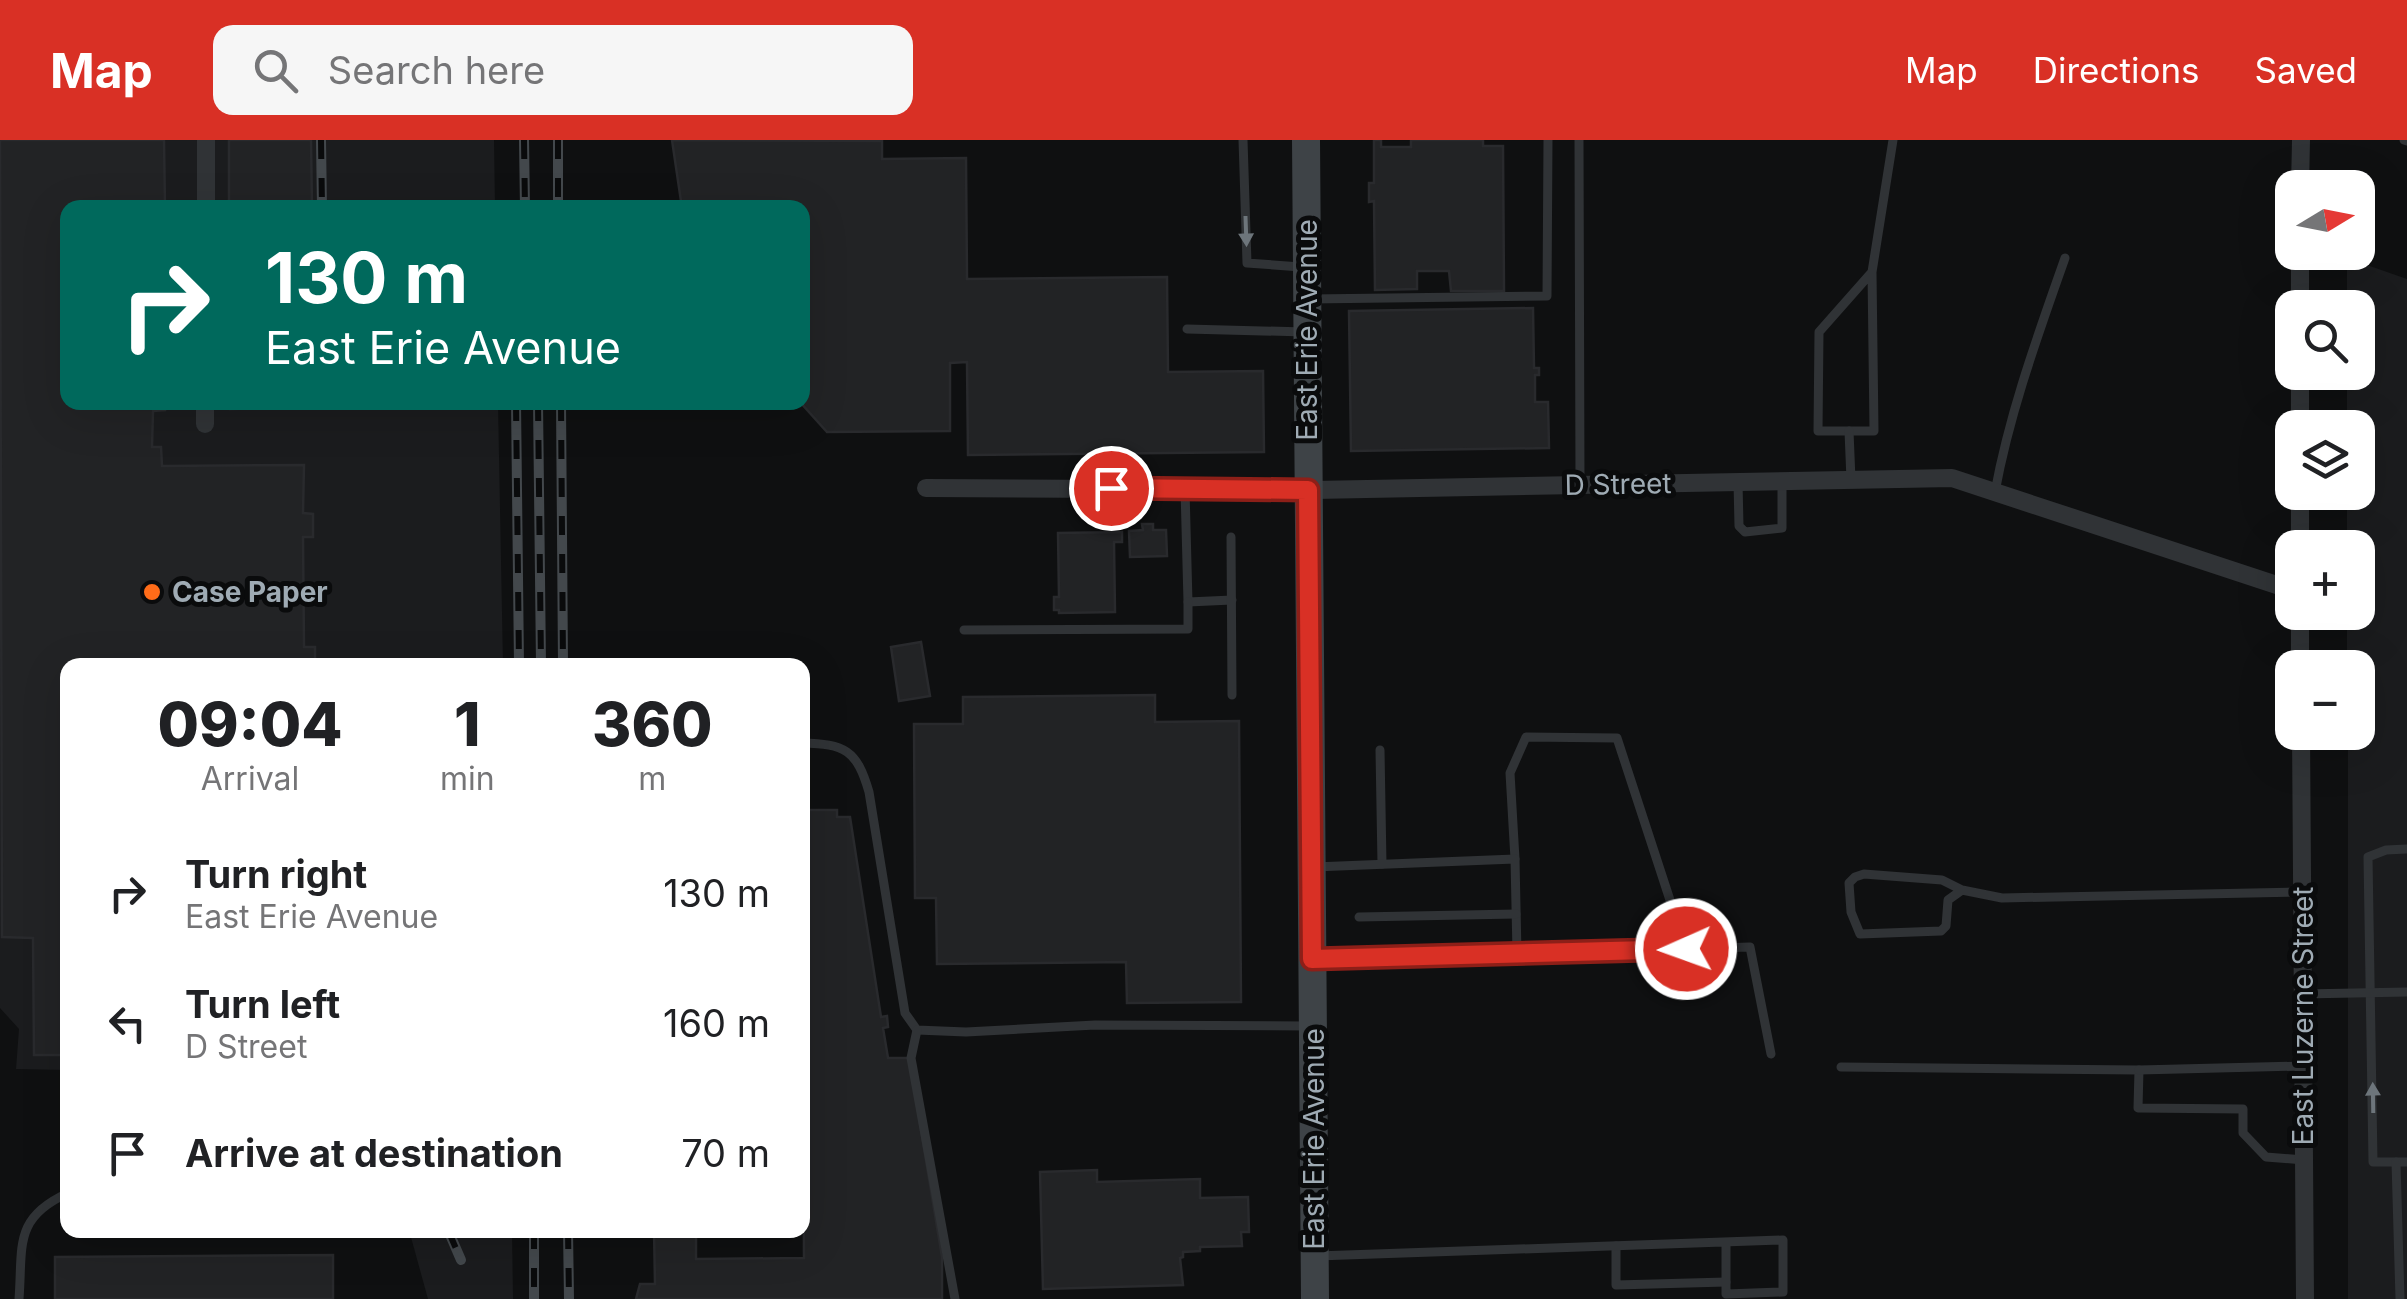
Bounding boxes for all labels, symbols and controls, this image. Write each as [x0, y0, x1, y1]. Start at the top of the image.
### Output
search box [213, 25, 913, 115]
text: Map [50, 41, 153, 100]
icon: search [248, 43, 303, 98]
text: Search here [328, 47, 545, 93]
text: Map [1905, 49, 1978, 91]
text: Directions [2033, 49, 2200, 91]
text: Saved [2255, 49, 2357, 91]
north arrow [2275, 170, 2375, 270]
map controls [2275, 170, 2375, 750]
one-way arrow [1238, 216, 1254, 248]
street label: East Erie Avenue [1290, 219, 1324, 441]
text: 130 m [265, 235, 468, 320]
icon: right [100, 240, 230, 370]
button: search [2275, 290, 2375, 390]
text: East Erie Avenue [265, 320, 621, 375]
button: layers [2275, 410, 2375, 510]
pin [1069, 446, 1154, 531]
icon: arrive [1084, 461, 1139, 516]
street label: D Street [1564, 466, 1672, 502]
button: + [2275, 530, 2375, 630]
place label: Case Paper [172, 575, 328, 609]
marker: Case Paper [141, 581, 163, 603]
button: − [2275, 650, 2375, 750]
text: 09:04 [157, 688, 343, 760]
text: 1 [454, 688, 481, 760]
text: 360 [592, 688, 713, 760]
text: Arrival [201, 759, 299, 798]
text: min [440, 759, 495, 798]
text: m [638, 759, 666, 798]
text: Turn right [185, 851, 367, 897]
icon: right [100, 866, 155, 921]
text: 130 m [663, 870, 770, 916]
street label: East Luzerne Street [2286, 887, 2320, 1145]
text: East Erie Avenue [185, 897, 438, 936]
position arrow [1634, 897, 1738, 1001]
text: Turn left [185, 981, 340, 1027]
icon: left [100, 996, 155, 1051]
text: 160 m [663, 1000, 770, 1046]
text: D Street [185, 1027, 307, 1066]
street label: East Erie Avenue [1297, 1028, 1331, 1250]
one-way arrow [2364, 1081, 2380, 1113]
icon: arrive [100, 1126, 155, 1181]
text: Arrive at destination [185, 1130, 563, 1176]
text: 70 m [681, 1130, 770, 1176]

